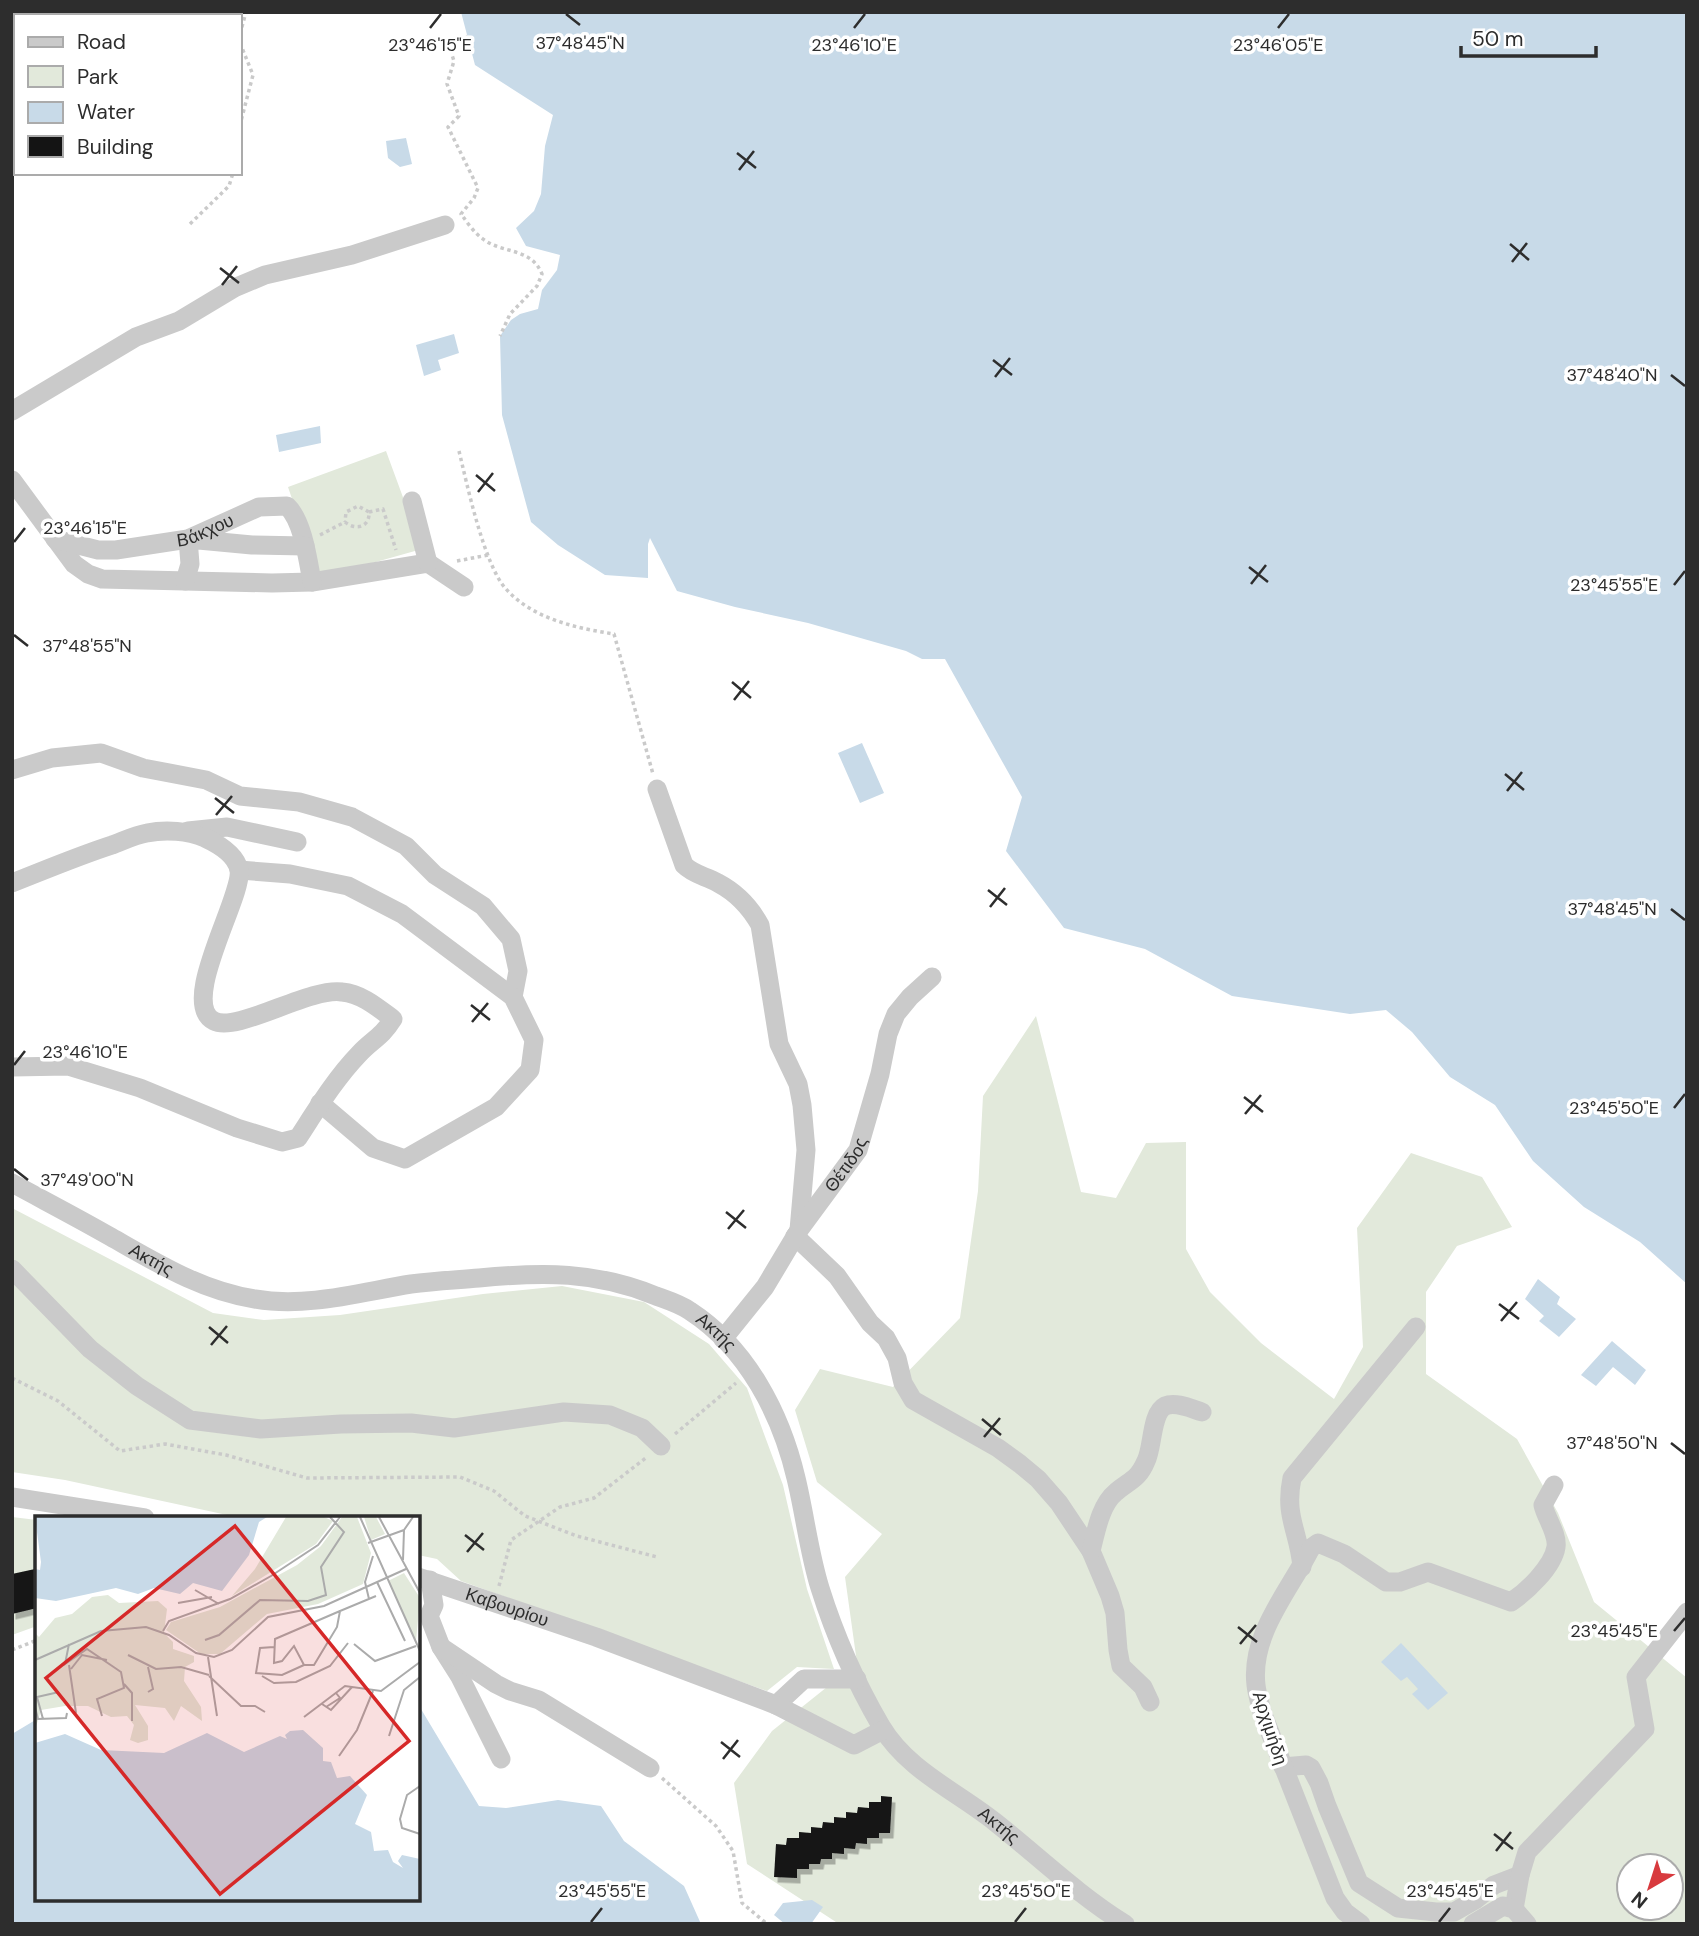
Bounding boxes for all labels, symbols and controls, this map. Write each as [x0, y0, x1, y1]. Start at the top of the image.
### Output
legend [14, 14, 242, 175]
scale bar [1461, 14, 1596, 58]
text: 50 m [1472, 25, 1523, 53]
text: Road [77, 28, 126, 56]
text: 37°48'45"N [535, 31, 625, 55]
text: 23°46'15"E [388, 33, 472, 57]
text: 23°46'10"E [811, 33, 897, 57]
text: 23°46'05"E [1233, 33, 1323, 57]
text: Park [77, 63, 119, 91]
text: Water [77, 98, 135, 126]
text: Building [77, 133, 154, 161]
text: 37°48'40"N [1567, 363, 1657, 387]
street label: Βάκχου [175, 508, 238, 553]
text: 23°46'15"E [43, 516, 127, 540]
text: 23°45'55"E [1570, 573, 1658, 597]
text: 37°48'55"N [42, 634, 132, 658]
text: 37°48'45"N [1567, 897, 1657, 921]
text: 23°46'10"E [42, 1040, 128, 1064]
text: 23°45'50"E [1569, 1096, 1659, 1120]
street label: Θέτιδος [819, 1135, 873, 1197]
text: 37°49'00"N [40, 1168, 134, 1192]
street label: Ακτής [125, 1238, 178, 1282]
street label: Ακτής [691, 1307, 742, 1357]
text: 37°48'50"N [1566, 1431, 1658, 1455]
inset map [35, 1516, 420, 1901]
street label: Καβουρίου [462, 1582, 552, 1632]
text: 23°45'45"E [1570, 1619, 1658, 1643]
street label: Αρχιμήδη [1247, 1688, 1293, 1768]
street label: Ακτής [973, 1801, 1025, 1849]
north arrow [1615, 1852, 1685, 1922]
text: 23°45'55"E [558, 1879, 646, 1903]
text: 23°45'50"E [981, 1879, 1071, 1903]
text: 23°45'45"E [1406, 1879, 1494, 1903]
text: N [1626, 1886, 1653, 1914]

